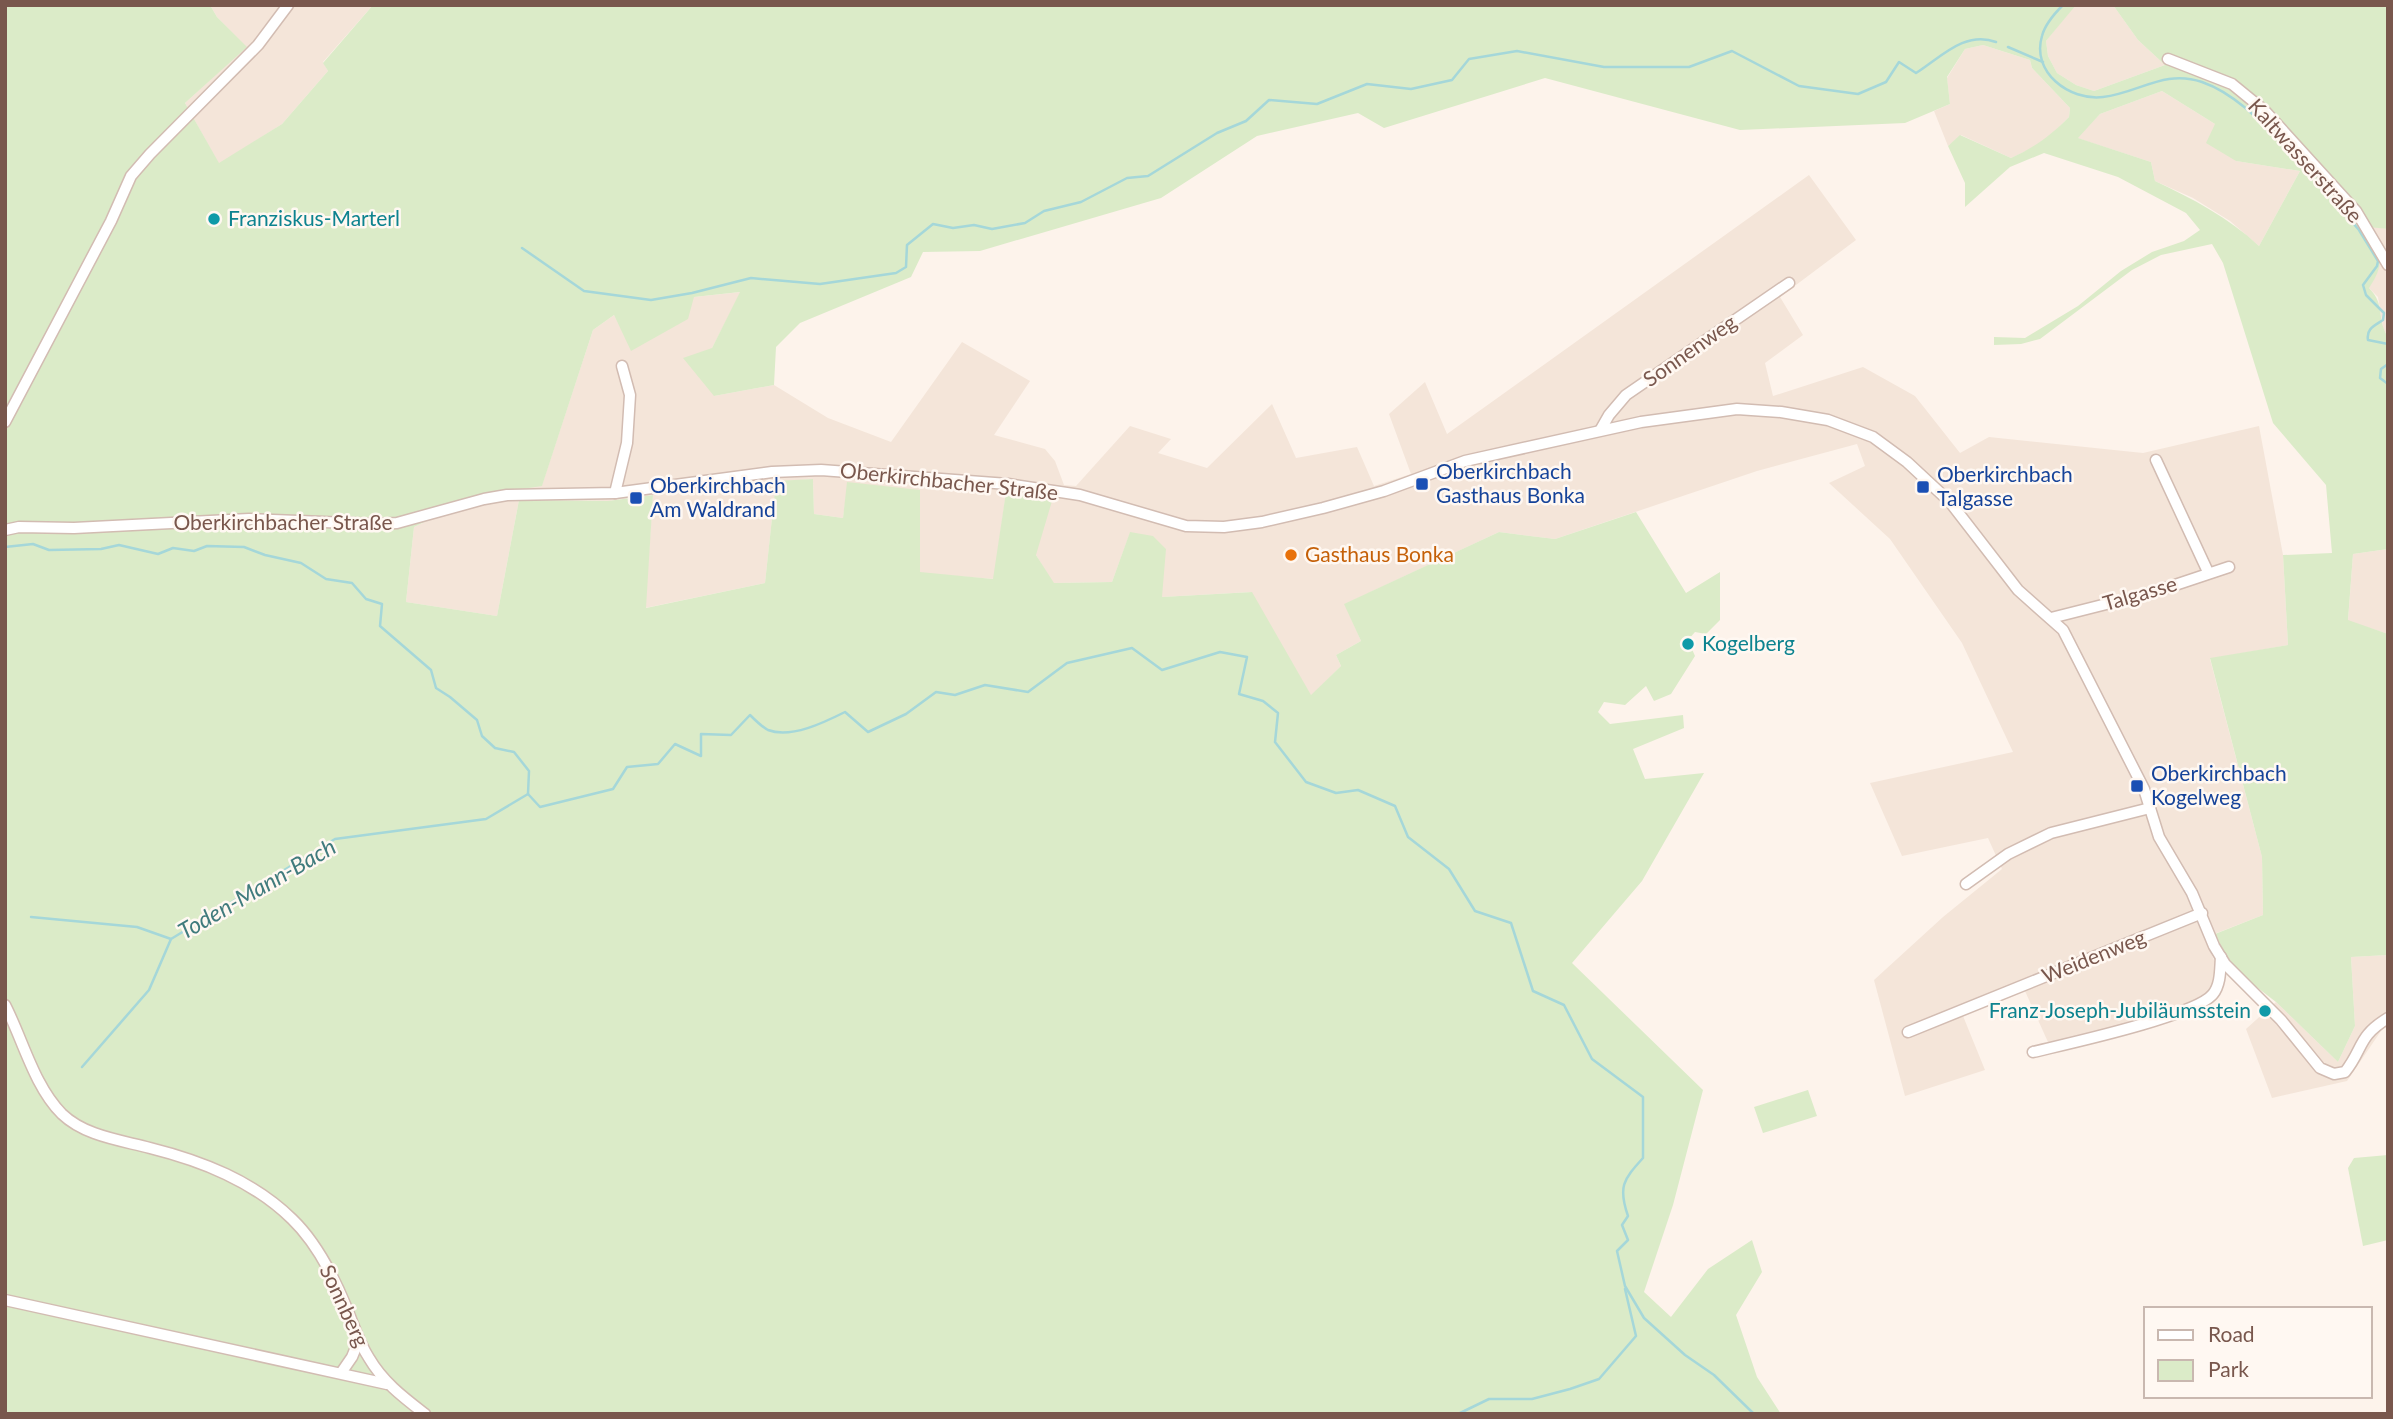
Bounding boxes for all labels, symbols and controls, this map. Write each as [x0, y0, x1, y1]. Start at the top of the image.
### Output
street label: Kaltwasserstraße [2244, 93, 2368, 227]
place label: Franziskus-Marterl [228, 205, 400, 230]
marker: Franziskus-Marterl [206, 211, 222, 227]
street label: Sonnenweg [1638, 309, 1741, 391]
street label: Oberkirchbacher Straße [839, 457, 1059, 504]
place label: Oberkirchbach Gasthaus Bonka [1436, 458, 1585, 507]
place label: Oberkirchbach Talgasse [1937, 461, 2073, 510]
place label: Oberkirchbach Am Waldrand [650, 472, 786, 521]
marker: Oberkirchbach Gasthaus Bonka [1414, 476, 1430, 492]
marker: Oberkirchbach Talgasse [1915, 479, 1931, 495]
marker: Oberkirchbach Am Waldrand [628, 490, 644, 506]
street label: Oberkirchbacher Straße [173, 509, 393, 534]
place label: Gasthaus Bonka [1305, 541, 1454, 566]
marker: Gasthaus Bonka [1283, 547, 1299, 563]
street label: Talgasse [2100, 570, 2180, 615]
place label: Kogelberg [1702, 630, 1795, 655]
marker: Kogelberg [1680, 636, 1696, 652]
place label: Oberkirchbach Kogelweg [2151, 760, 2287, 809]
marker: Oberkirchbach Kogelweg [2129, 778, 2145, 794]
water label: Toden-Mann-Bach [173, 832, 340, 945]
street label: Weidenweg [2038, 923, 2149, 988]
place label: Franz-Joseph-Jubiläumsstein [1989, 997, 2251, 1022]
marker: Franz-Joseph-Jubiläumsstein [2257, 1003, 2273, 1019]
street label: Sonnberg [315, 1260, 375, 1351]
legend [2144, 1307, 2372, 1398]
text: Road [2208, 1321, 2255, 1346]
text: Park [2208, 1356, 2249, 1381]

